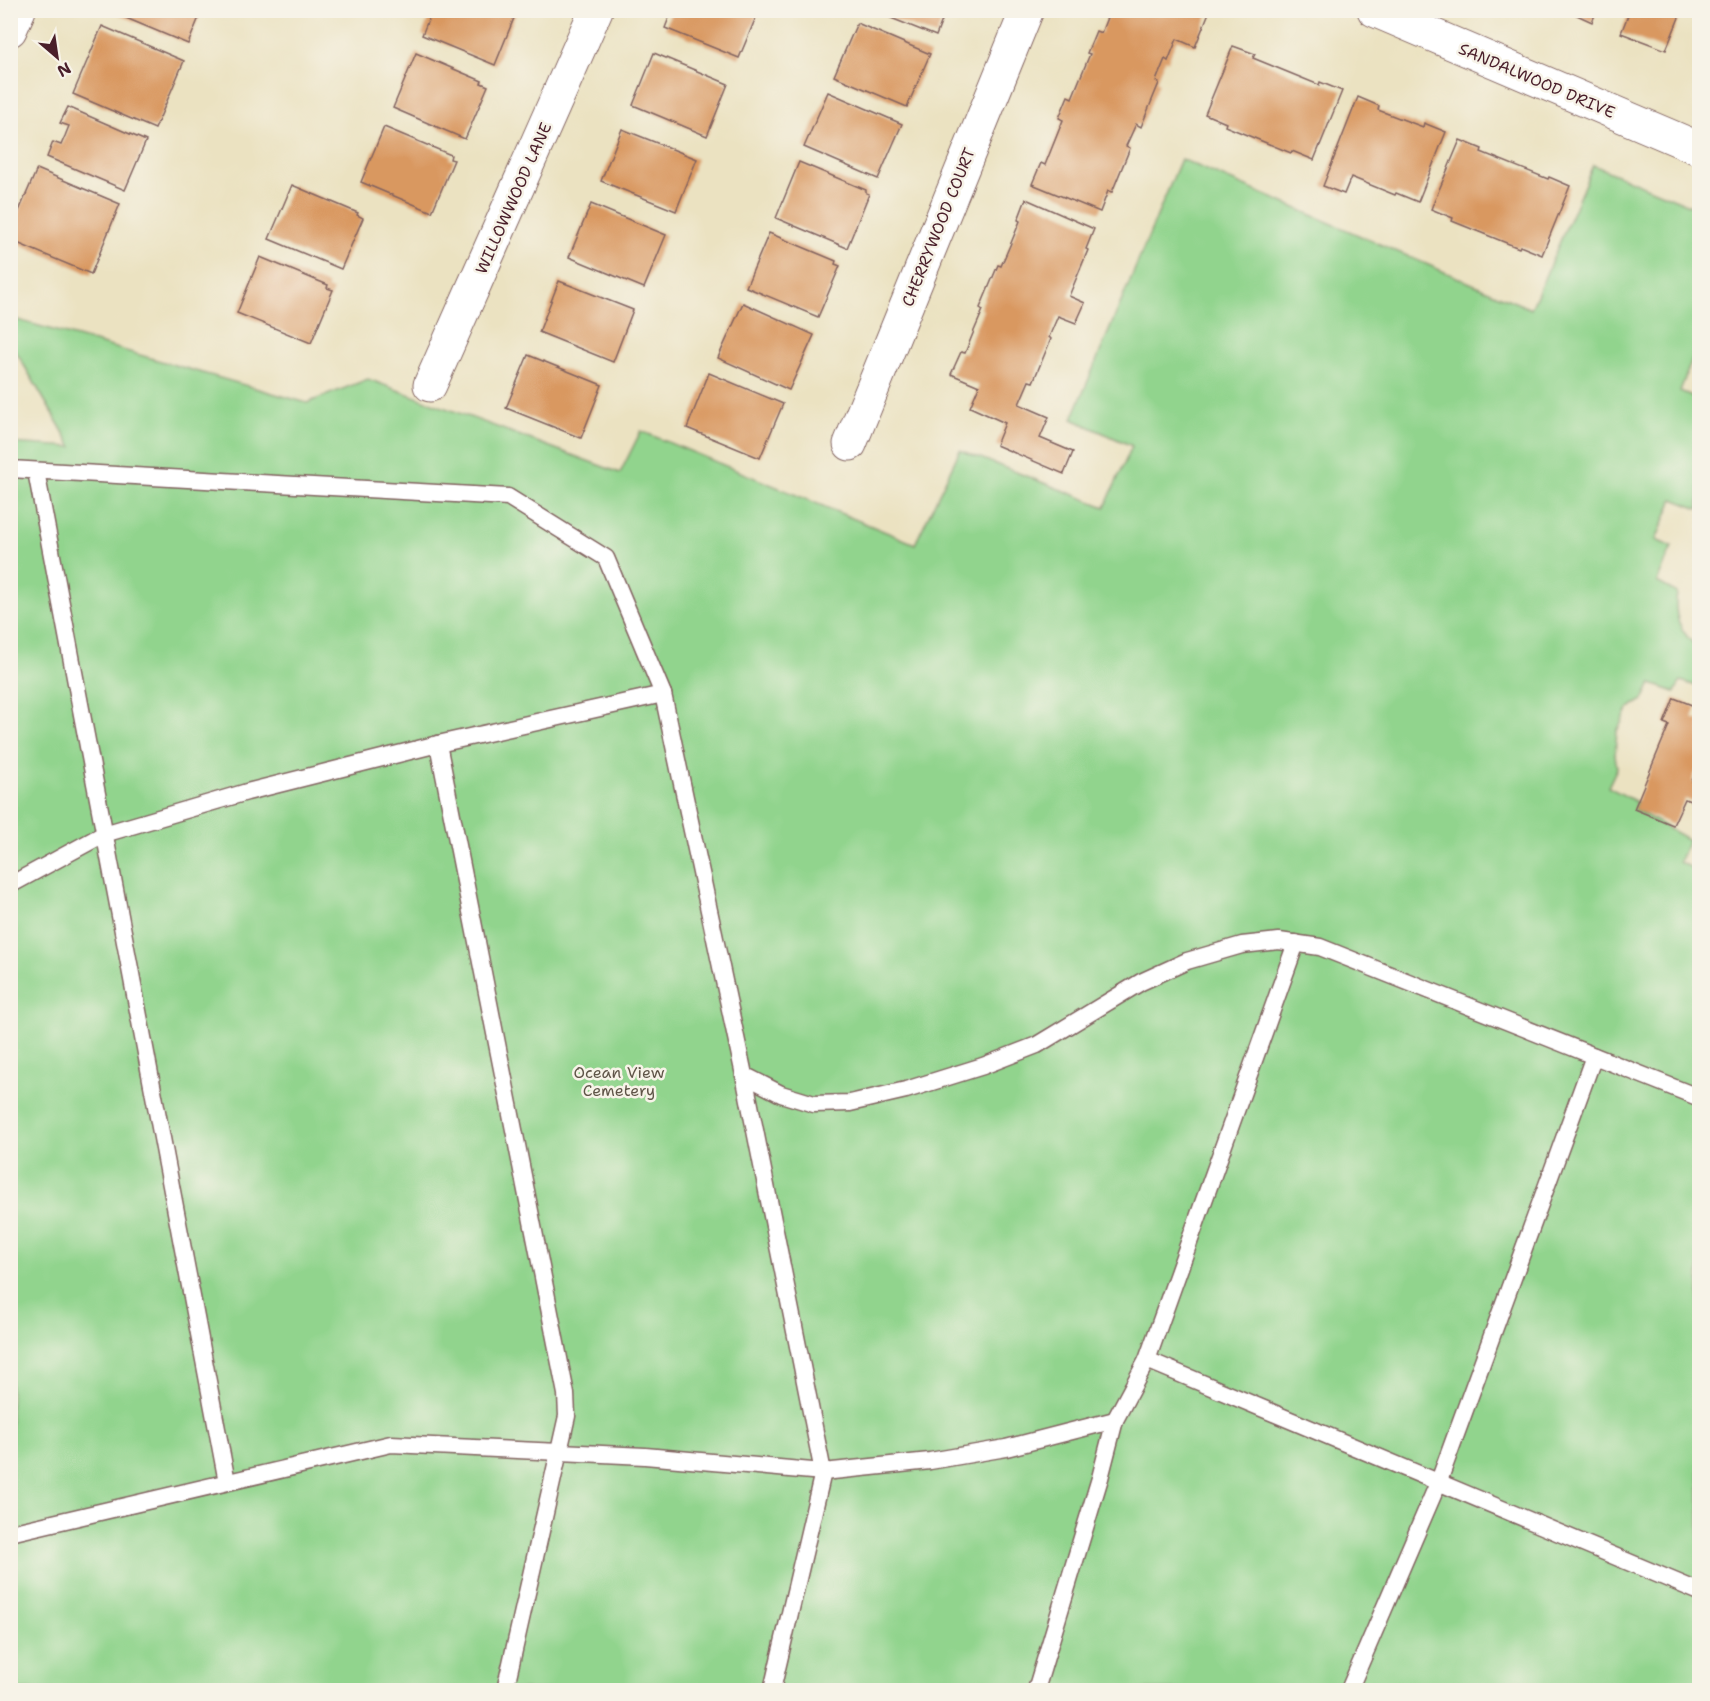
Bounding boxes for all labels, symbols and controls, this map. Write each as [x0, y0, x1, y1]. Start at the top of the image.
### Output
north arrow [27, 27, 87, 87]
street label: SANDALWOOD DRIVE [1455, 38, 1618, 123]
text: N [53, 57, 75, 82]
street label: WILLOWWOOD LANE [471, 119, 556, 277]
street label: CHERRYWOOD COURT [897, 145, 980, 310]
park label: Ocean View Cemetery [573, 1062, 665, 1101]

